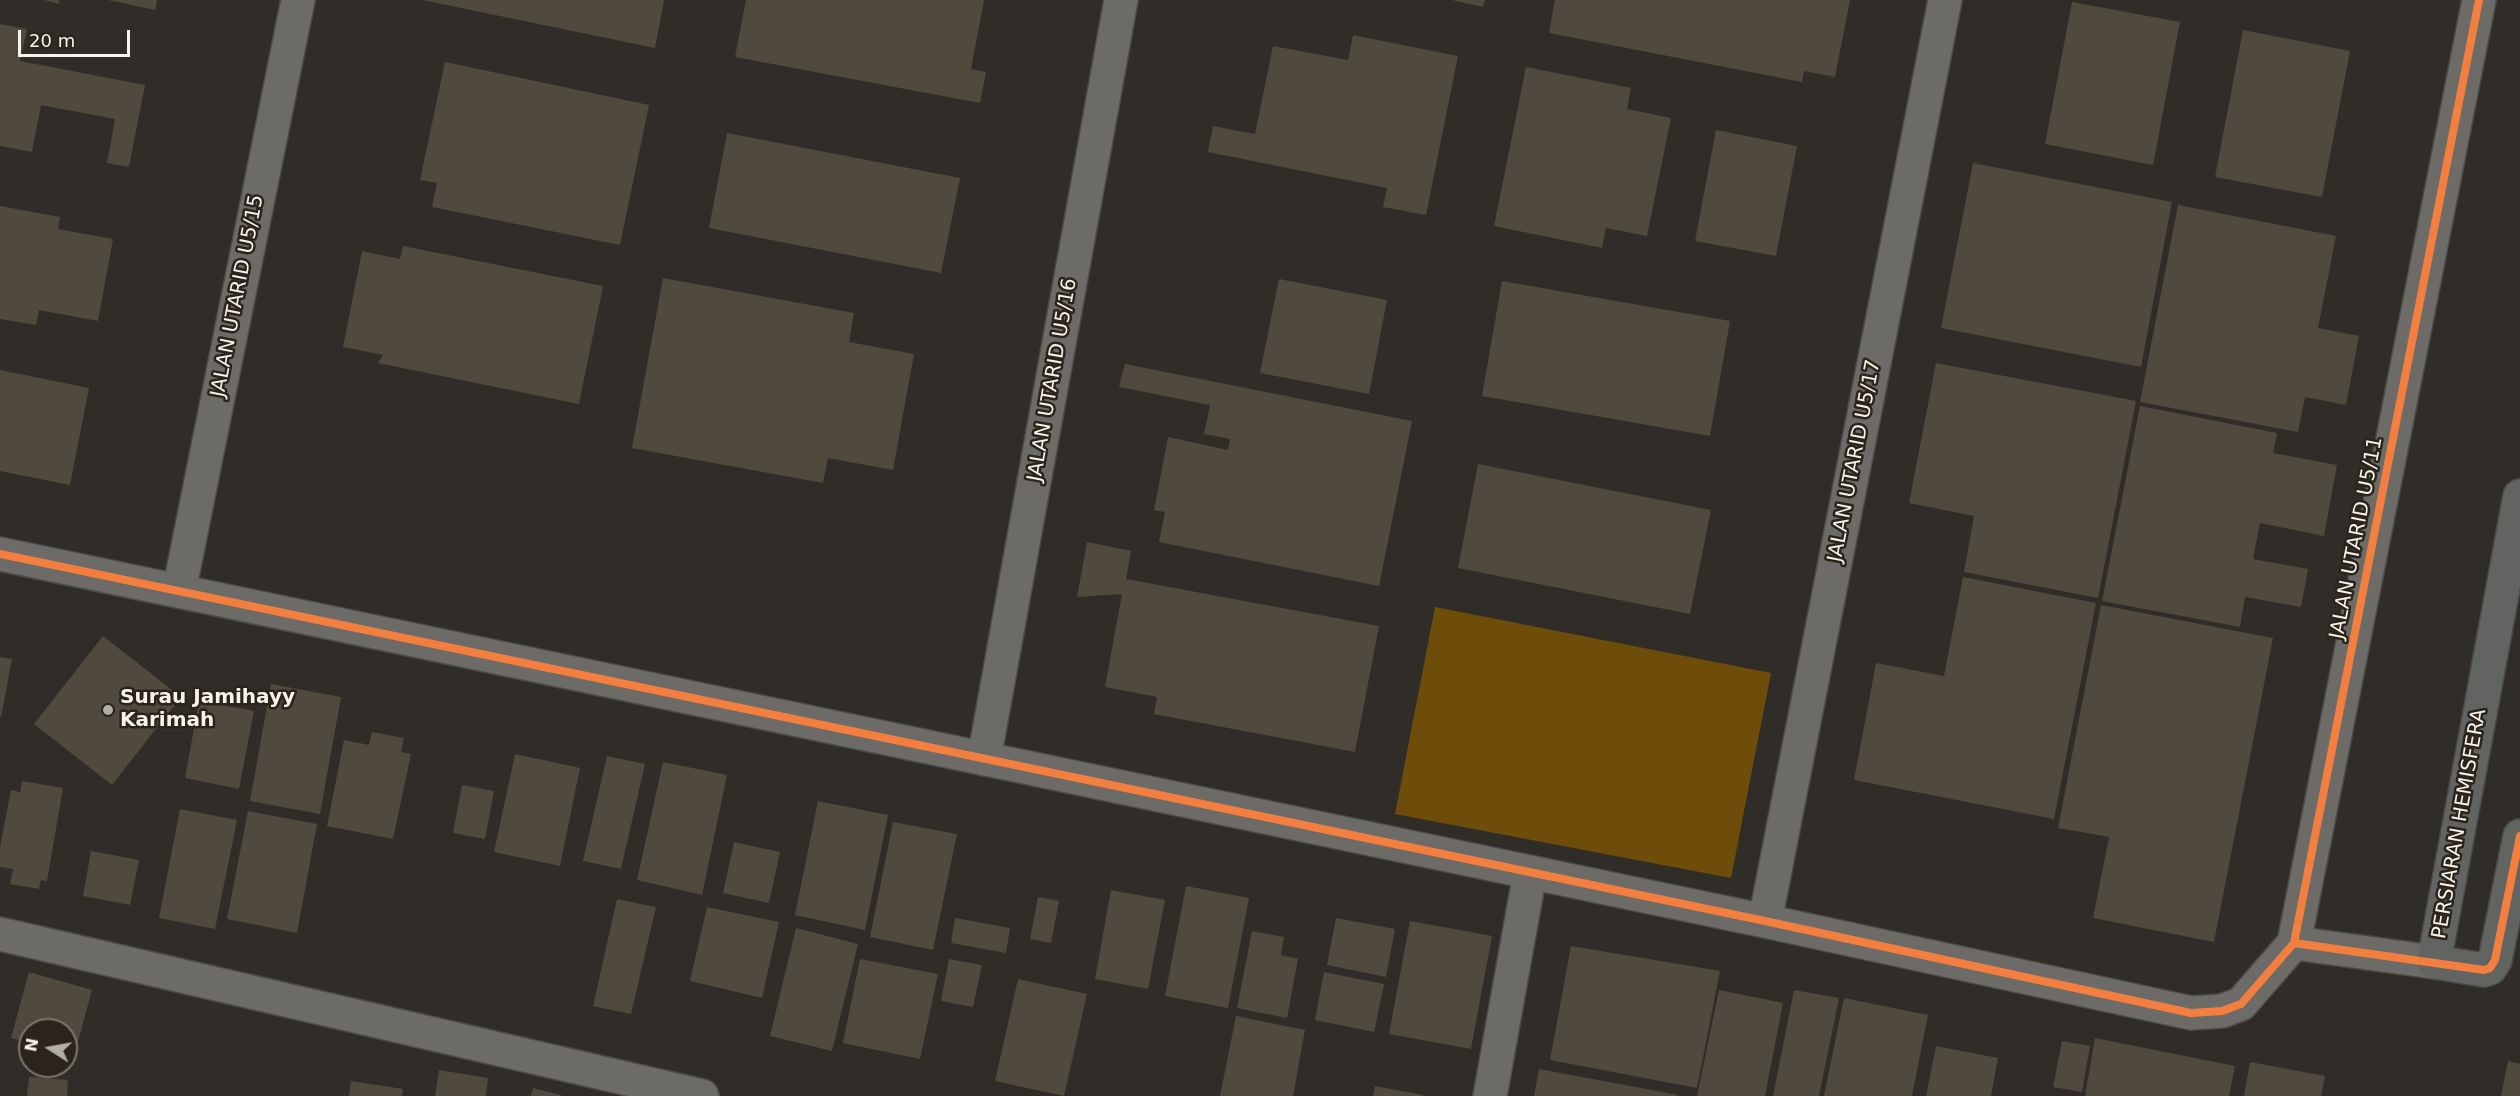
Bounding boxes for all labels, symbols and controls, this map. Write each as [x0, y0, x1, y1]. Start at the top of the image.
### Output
scale bar [21, 18, 134, 56]
text: 20 m [29, 30, 75, 51]
street label: JALAN UTARID U5/15 [207, 193, 269, 399]
street label: JALAN UTARID U5/16 [1023, 277, 1083, 483]
street label: JALAN UTARID U5/17 [1824, 358, 1886, 564]
street label: JALAN UTARID U5/11 [2326, 435, 2388, 641]
place label: Surau Jamihayy Karimah [120, 686, 295, 733]
marker: Surau Jamihayy Karimah [101, 703, 115, 717]
street label: PERSIARAN HEMISFERA [2428, 707, 2492, 941]
north arrow [18, 1018, 78, 1078]
text: N [21, 1036, 42, 1053]

